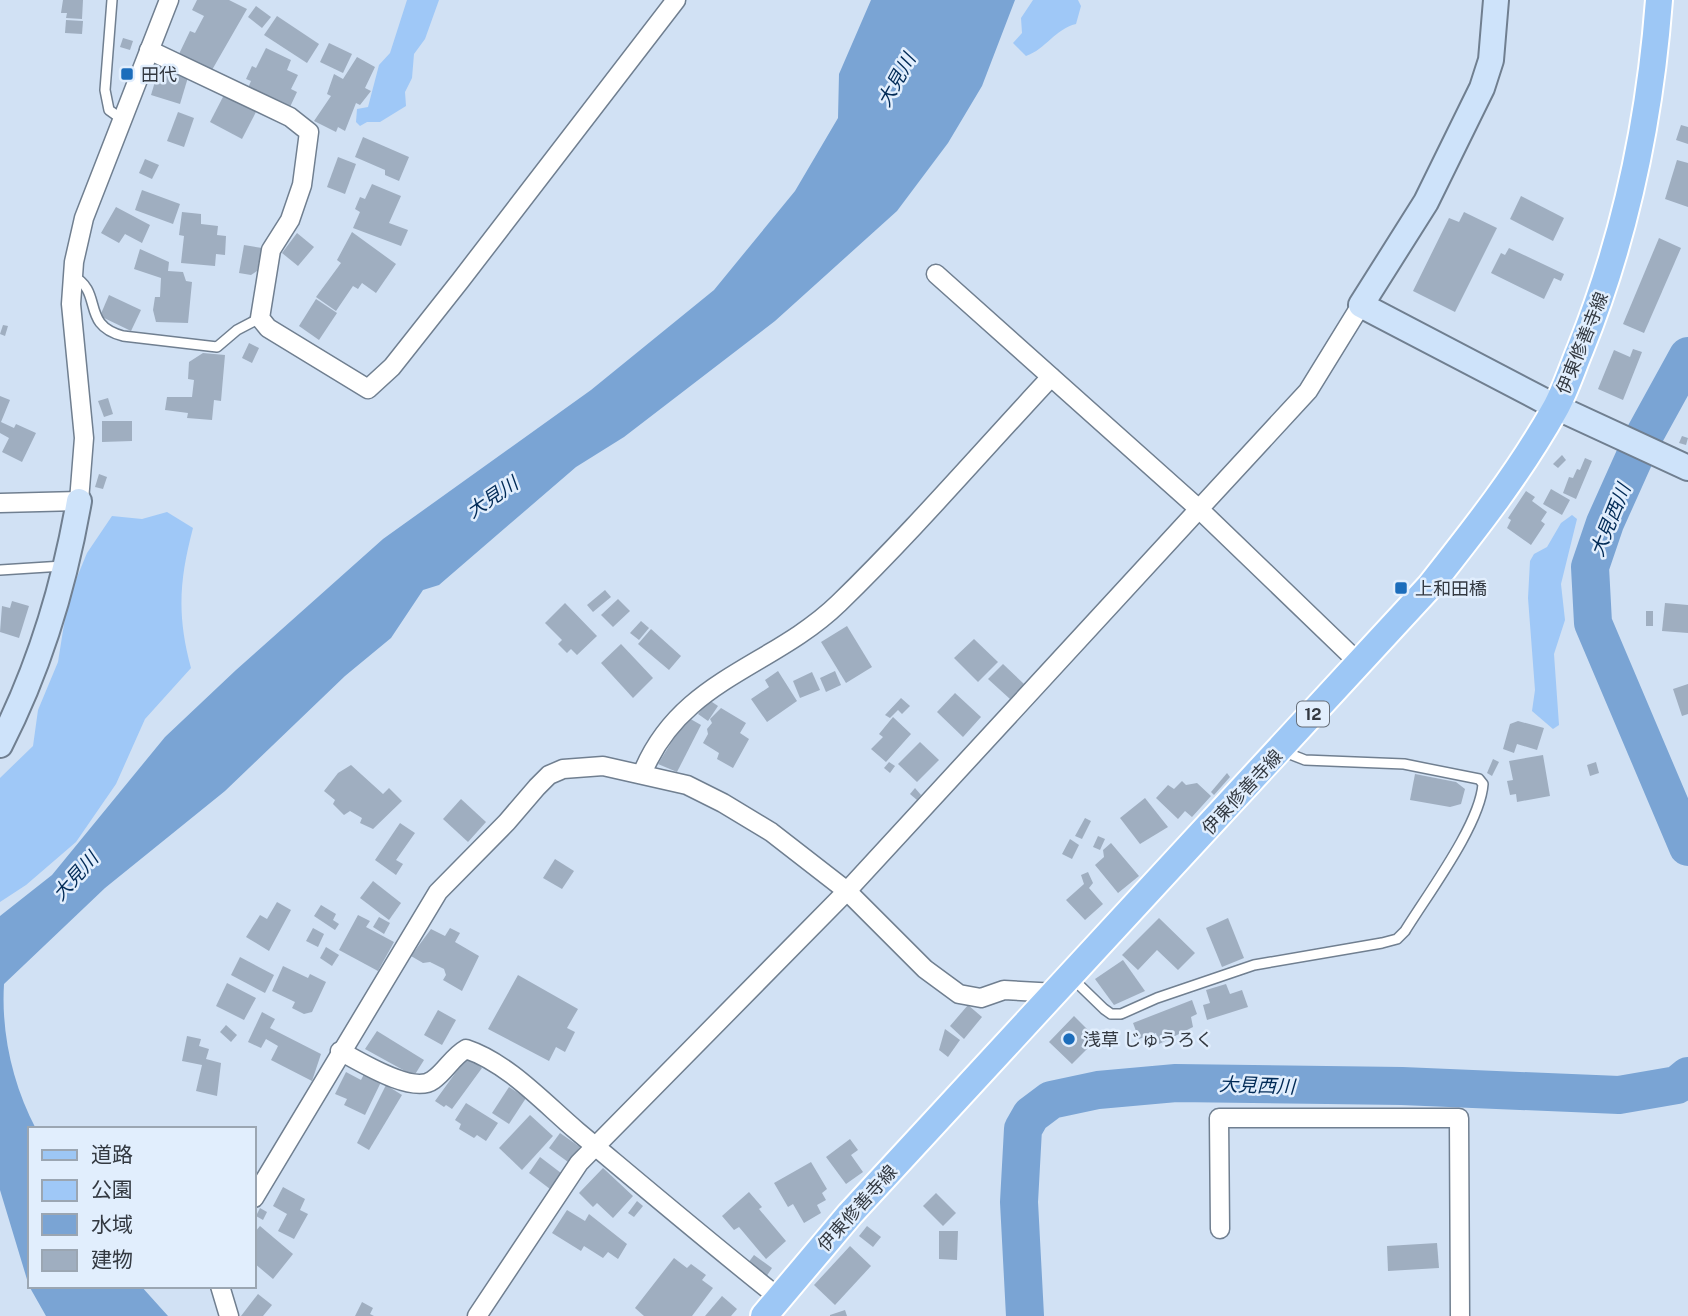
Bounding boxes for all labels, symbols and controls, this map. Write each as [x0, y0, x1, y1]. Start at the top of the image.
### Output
water label: 大見川 [873, 48, 920, 110]
place label: 田代 [141, 64, 177, 85]
marker: 田代 [119, 66, 135, 82]
street label: 伊東修善寺線 [1552, 289, 1612, 397]
water label: 大見川 [462, 471, 523, 522]
water label: 大見西川 [1586, 479, 1635, 559]
place label: 上和田橋 [1415, 578, 1487, 599]
marker: 上和田橋 [1393, 580, 1409, 596]
road number: 12 [1297, 702, 1329, 726]
street label: 伊東修善寺線 [1197, 745, 1287, 839]
water label: 大見川 [48, 846, 104, 905]
place label: 浅草 じゅうろく [1083, 1029, 1213, 1050]
marker: 浅草 じゅうろく [1061, 1031, 1077, 1047]
water label: 大見西川 [1219, 1073, 1297, 1097]
legend [28, 1127, 256, 1288]
text: 道路 [91, 1142, 133, 1167]
street label: 伊東修善寺線 [813, 1161, 901, 1255]
text: 公園 [91, 1177, 133, 1202]
text: 水域 [91, 1212, 133, 1237]
text: 建物 [91, 1247, 133, 1272]

